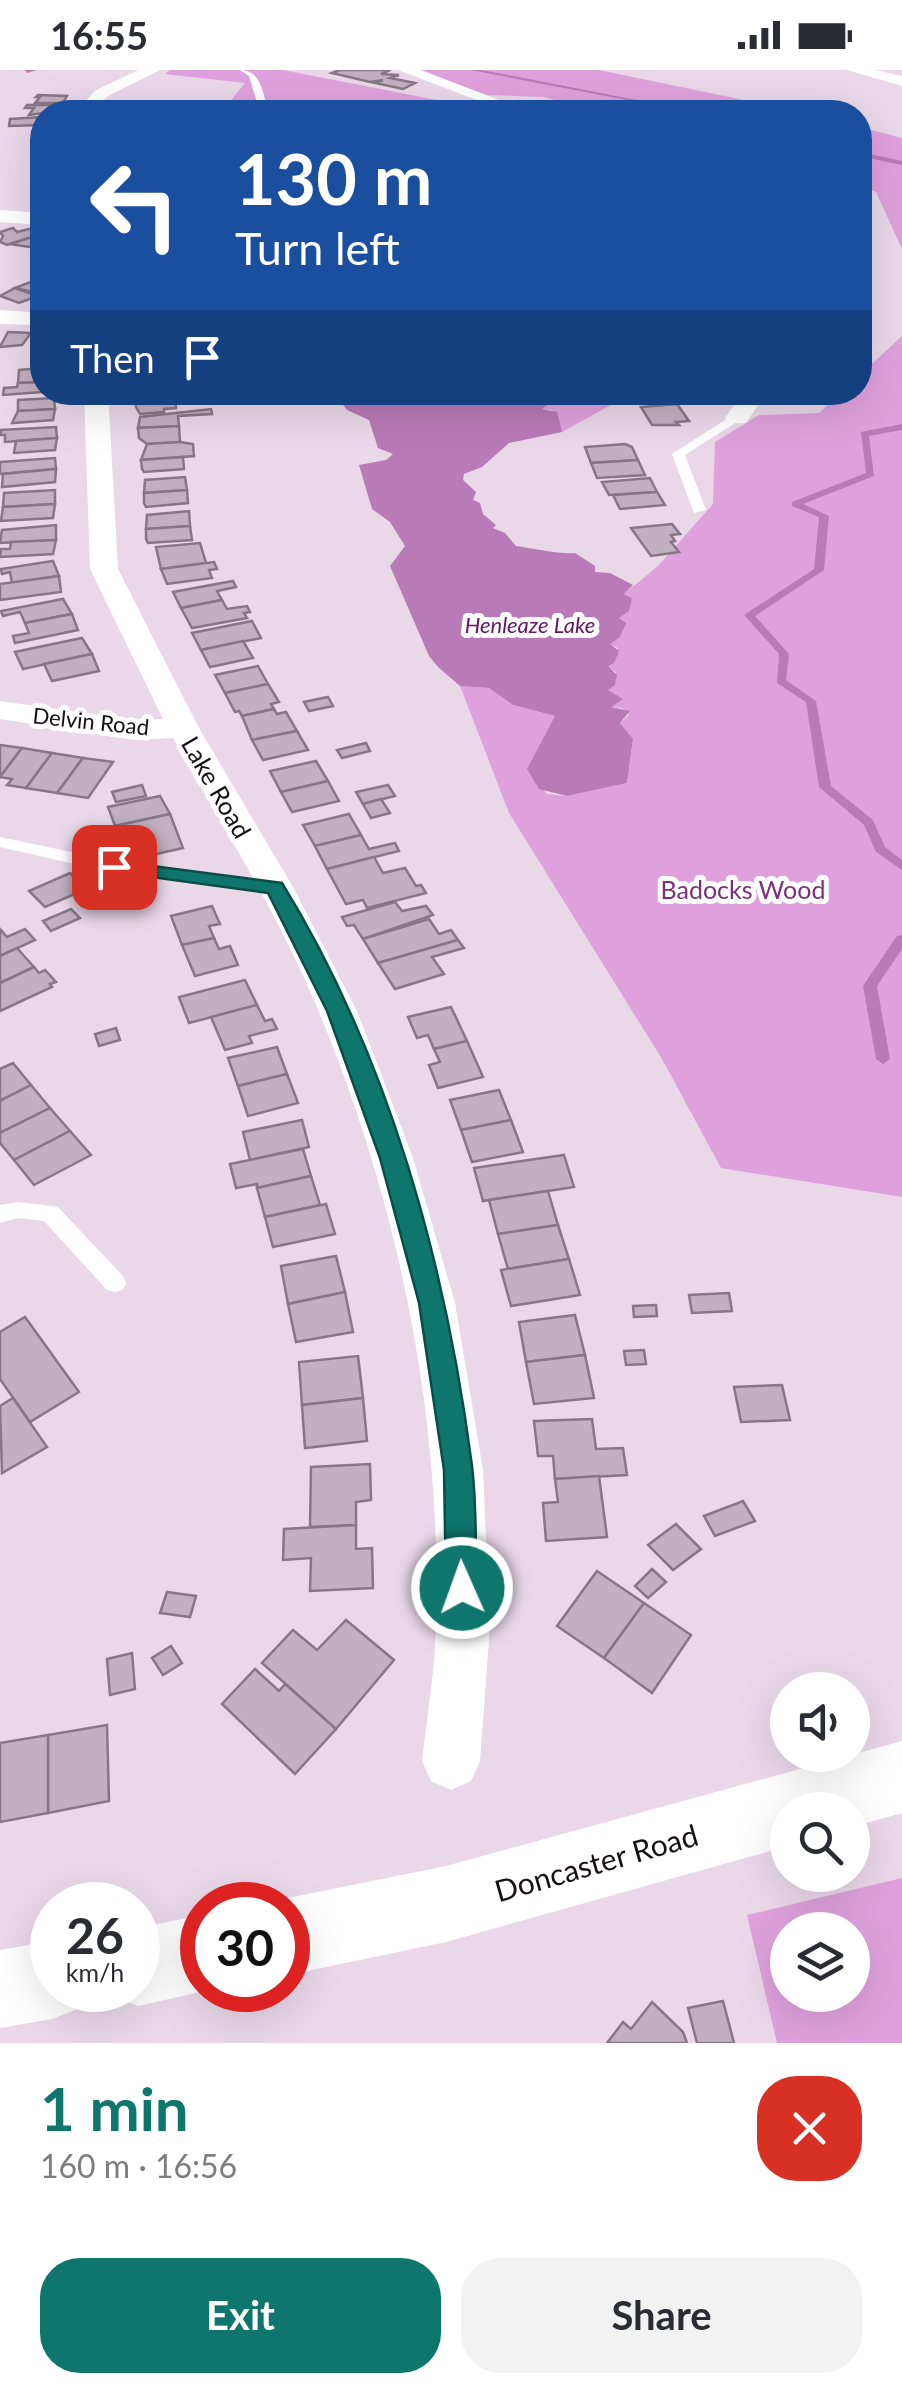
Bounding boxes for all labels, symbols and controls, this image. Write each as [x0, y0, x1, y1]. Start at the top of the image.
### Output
text: 16:55 [50, 12, 148, 58]
text: 130 m [235, 136, 432, 220]
icon: left [70, 140, 200, 270]
text: Turn left [235, 221, 400, 275]
icon: arrive [175, 330, 230, 385]
text: Then [70, 335, 155, 381]
water label: Henleaze Lake [465, 611, 595, 638]
street label: Delvin Road [32, 701, 150, 741]
street label: Lake Road [176, 731, 258, 843]
pin [72, 825, 157, 910]
icon: arrive [87, 840, 142, 895]
park label: Badocks Wood [661, 874, 825, 904]
position arrow [410, 1536, 514, 1640]
map controls [770, 1672, 870, 2012]
button: sound [770, 1672, 870, 1772]
button: search [770, 1792, 870, 1892]
street label: Doncaster Road [490, 1816, 702, 1908]
speed limit sign: 30 [180, 1882, 310, 2012]
text: 26 [66, 1905, 124, 1965]
button: layers [770, 1912, 870, 2012]
text: km/h [66, 1957, 124, 1987]
text: 1 min [40, 2072, 189, 2144]
button: close [757, 2076, 862, 2181]
text: 160 m · 16:56 [40, 2146, 237, 2185]
button: Exit [40, 2258, 441, 2373]
button: Share [461, 2258, 862, 2373]

